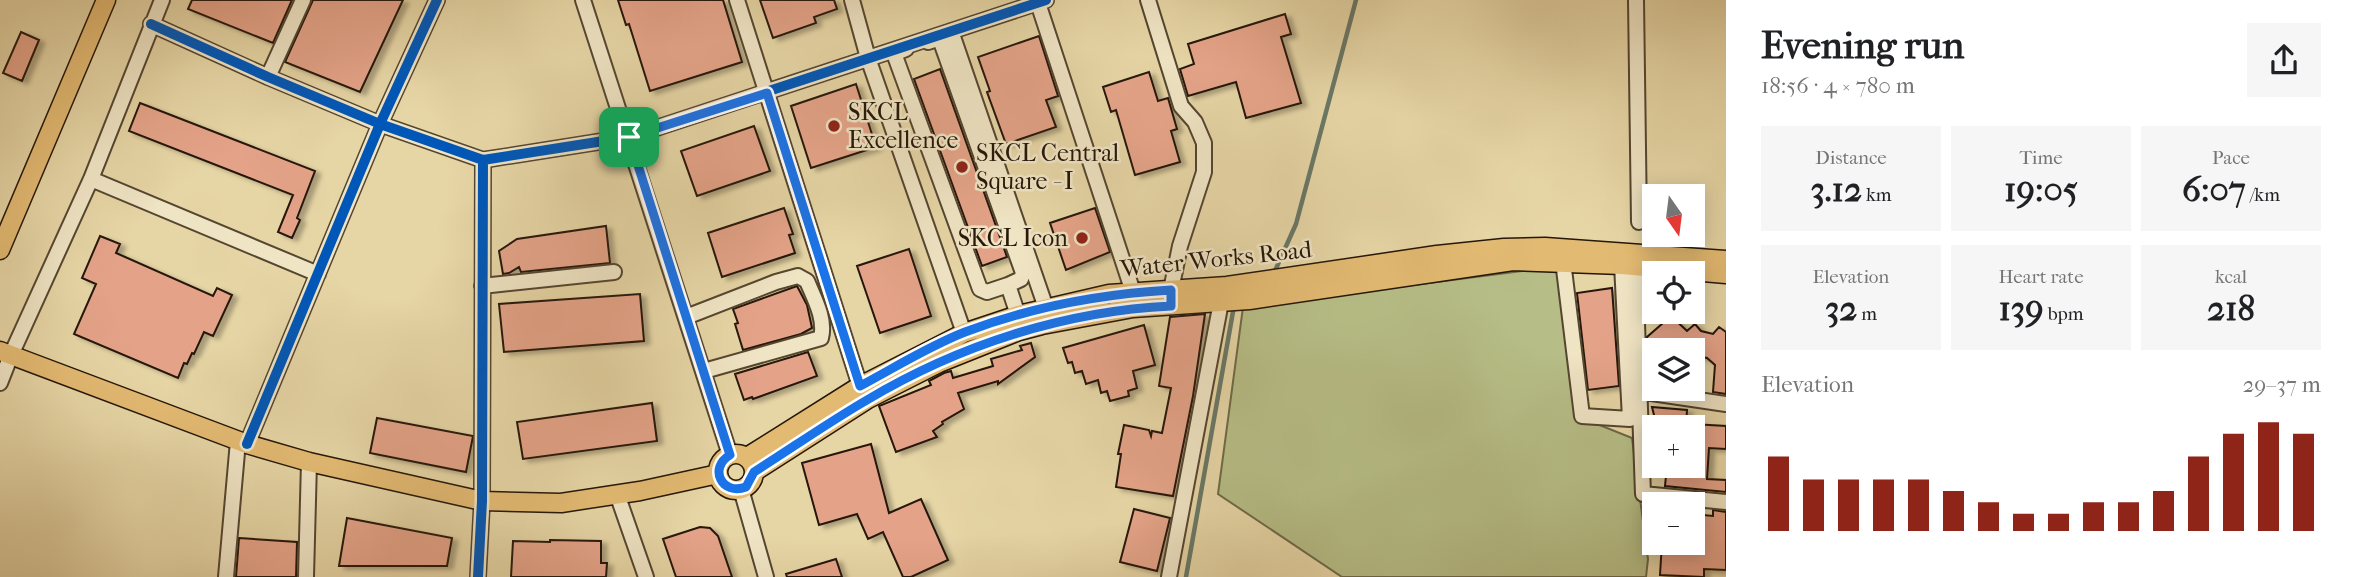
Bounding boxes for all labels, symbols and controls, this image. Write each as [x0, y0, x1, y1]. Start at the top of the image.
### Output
text: Evening run [1761, 23, 1964, 68]
button: share [2247, 23, 2321, 97]
text: 18:56 · 4 × 780 m [1761, 72, 1915, 99]
place label: SKCL Excellence [848, 98, 958, 154]
pin [599, 107, 659, 167]
icon: arrive [610, 118, 648, 156]
marker: SKCL Excellence [826, 118, 842, 134]
place label: SKCL Central Square - I [976, 139, 1119, 195]
text: Distance [1815, 147, 1887, 169]
text: Time [2019, 147, 2063, 169]
text: Pace [2212, 147, 2250, 169]
marker: SKCL Central Square - I [954, 159, 970, 175]
text: 3.12 [1810, 169, 1862, 210]
text: 19:05 [2004, 169, 2078, 210]
text: 6:07 [2182, 169, 2246, 210]
north arrow [1642, 184, 1704, 247]
map controls [1642, 184, 1705, 555]
text: km [1862, 184, 1892, 206]
text: /km [2246, 184, 2280, 206]
place label: SKCL Icon [958, 224, 1068, 252]
marker: SKCL Icon [1074, 230, 1090, 246]
street label: Water Works Road [1118, 235, 1314, 283]
button: locate [1642, 261, 1705, 324]
text: Elevation [1813, 266, 1889, 288]
text: Heart rate [1998, 266, 2084, 288]
text: kcal [2215, 266, 2247, 288]
text: 32 [1825, 288, 1857, 329]
text: 139 [1998, 288, 2044, 329]
text: 218 [2207, 288, 2255, 329]
text: m [1857, 303, 1877, 325]
text: bpm [2044, 303, 2084, 325]
button: layers [1642, 338, 1705, 401]
text: Elevation [1761, 371, 1854, 398]
text: 29–37 m [2242, 371, 2321, 398]
button: + [1642, 415, 1705, 478]
button: − [1642, 492, 1705, 555]

